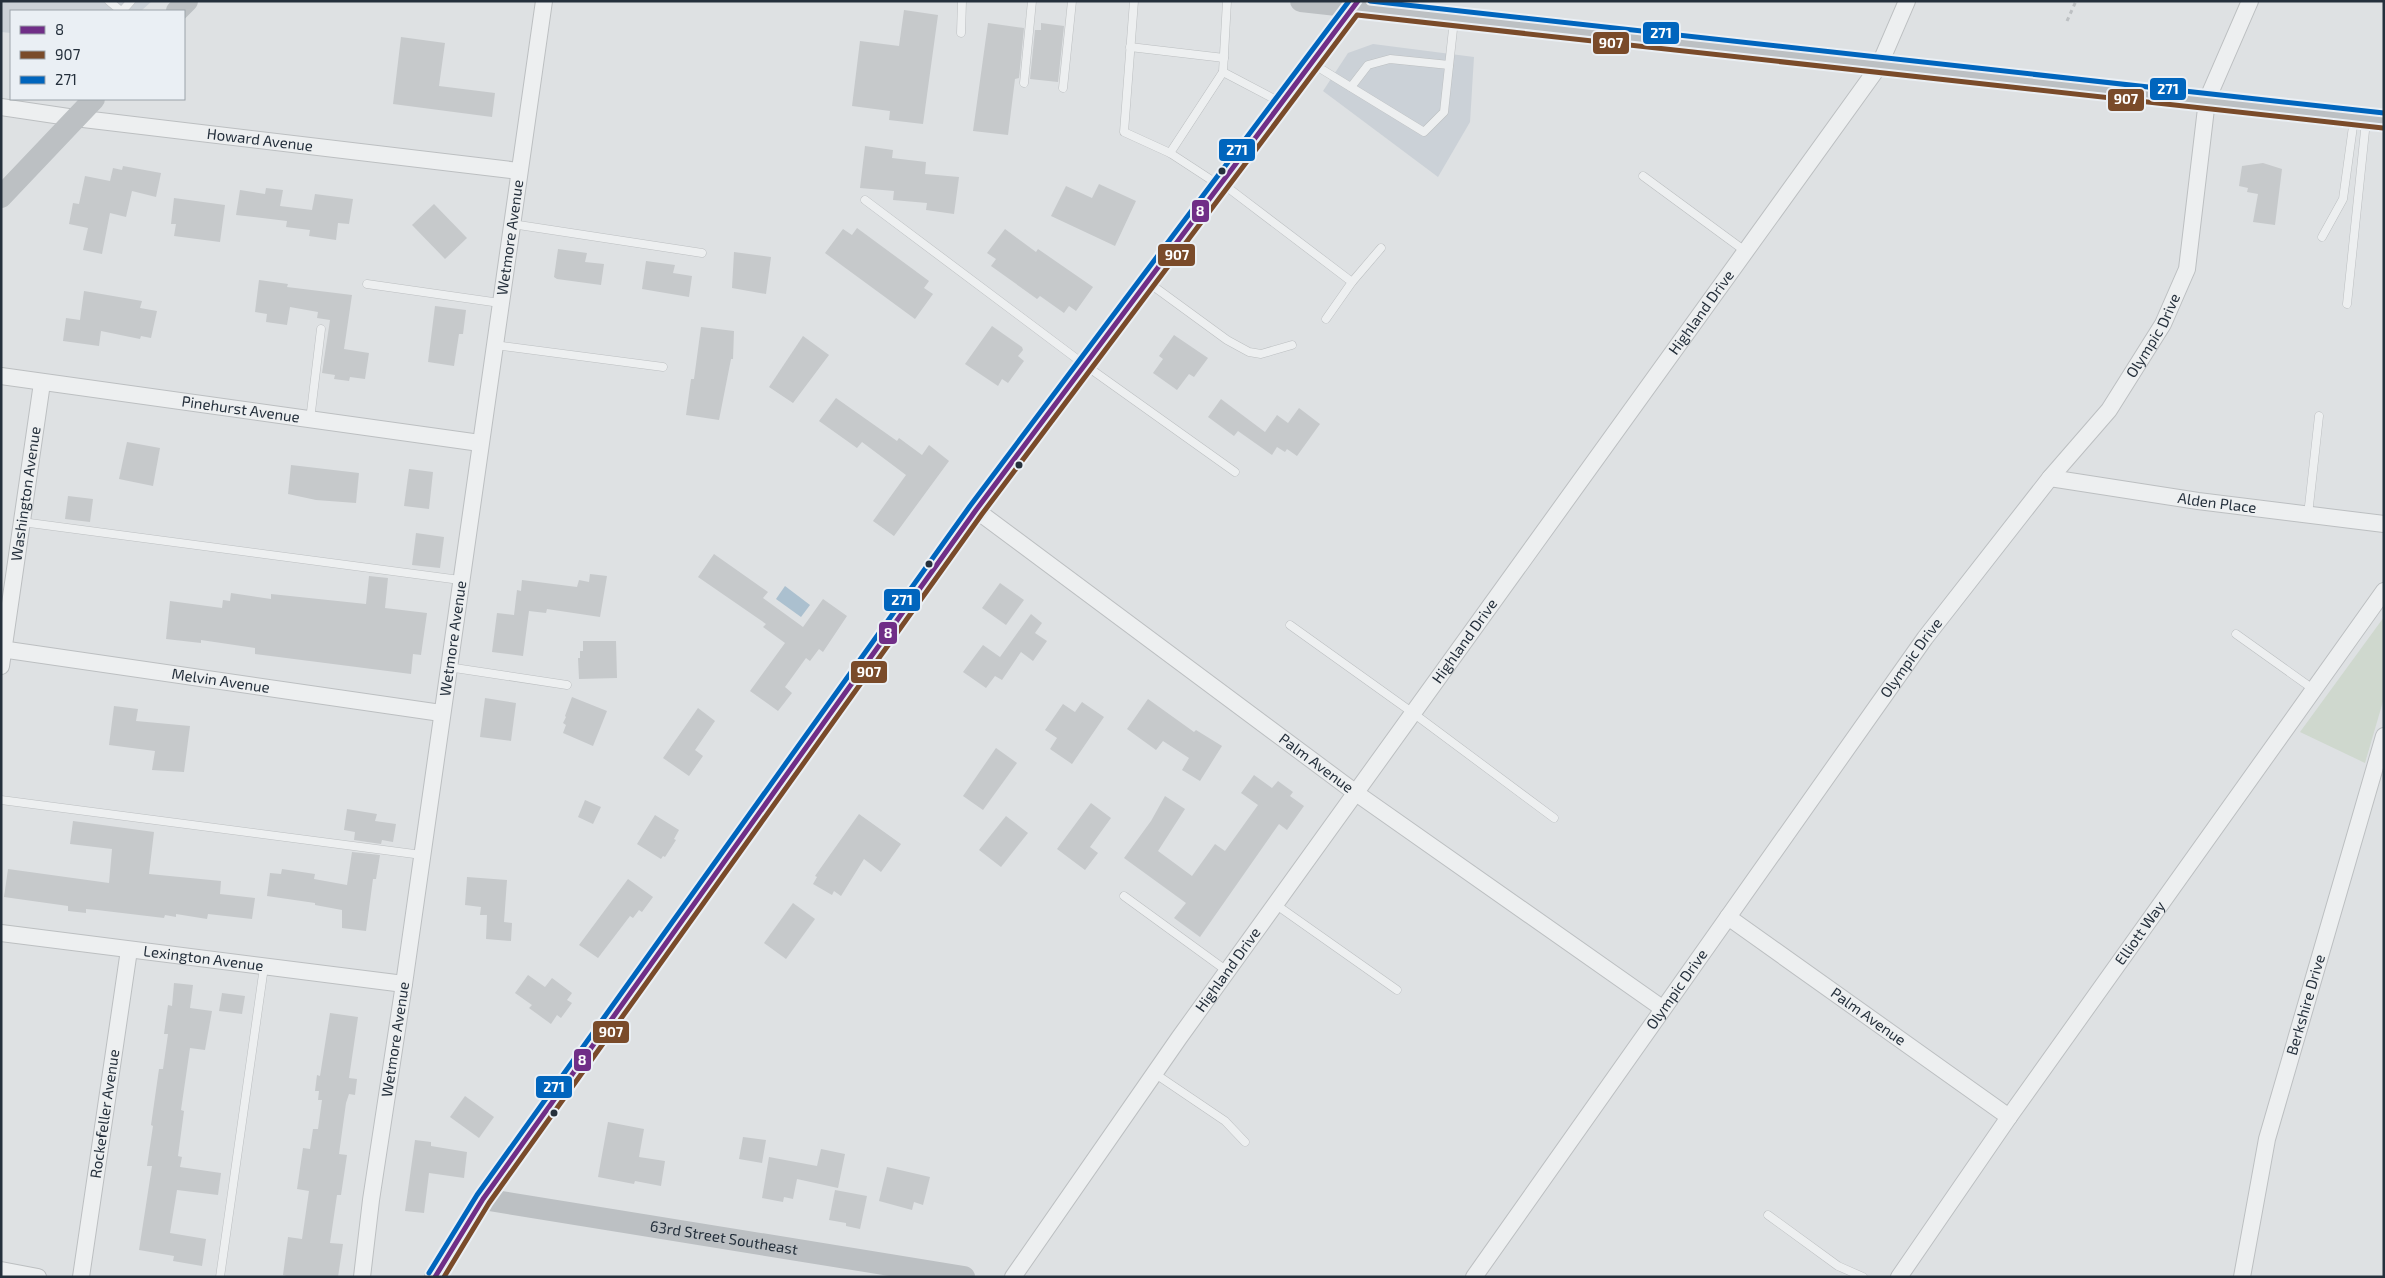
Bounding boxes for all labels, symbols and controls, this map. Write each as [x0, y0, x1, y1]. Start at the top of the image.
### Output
legend [10, 10, 185, 100]
text: 8 [55, 20, 64, 38]
line badge: 271 [1642, 21, 1680, 45]
text: 271 [1650, 24, 1672, 41]
line badge: 907 [1592, 31, 1630, 55]
text: 907 [1599, 34, 1624, 51]
text: 907 [55, 45, 81, 63]
text: 271 [55, 70, 77, 88]
line badge: 271 [2149, 77, 2187, 101]
text: 271 [2157, 80, 2179, 97]
line badge: 907 [2107, 88, 2145, 112]
text: 907 [2114, 90, 2139, 107]
street label: Howard Avenue [206, 124, 314, 154]
line badge: 271 [1218, 138, 1256, 162]
text: 271 [1226, 141, 1248, 158]
unlabelled marker [1217, 166, 1227, 176]
street label: Wetmore Avenue [492, 178, 526, 296]
line badge: 8 [1191, 199, 1210, 223]
text: 8 [1196, 202, 1204, 219]
line badge: 907 [1157, 243, 1196, 267]
text: 907 [1165, 246, 1190, 263]
street label: Highland Drive [1664, 266, 1737, 358]
street label: Olympic Drive [2122, 290, 2183, 381]
street label: Pinehurst Avenue [180, 391, 301, 426]
street label: Washington Avenue [6, 425, 44, 562]
unlabelled marker [1014, 460, 1024, 470]
street label: Alden Place [2177, 488, 2258, 516]
unlabelled marker [924, 559, 934, 569]
street label: Wetmore Avenue [435, 579, 469, 697]
line badge: 271 [883, 588, 921, 612]
text: 271 [891, 591, 913, 608]
street label: Highland Drive [1427, 595, 1500, 686]
street label: Olympic Drive [1876, 614, 1945, 701]
line badge: 8 [878, 621, 898, 645]
text: 8 [884, 624, 892, 641]
line badge: 907 [850, 660, 888, 684]
text: 907 [857, 663, 882, 680]
street label: Melvin Avenue [171, 664, 271, 696]
street label: Palm Avenue [1276, 729, 1357, 796]
street label: Elliott Way [2110, 897, 2168, 968]
street label: Highland Drive [1191, 923, 1264, 1015]
street label: Lexington Avenue [142, 941, 265, 974]
street label: Olympic Drive [1642, 945, 1711, 1032]
street label: Berkshire Drive [2282, 952, 2328, 1057]
street label: Wetmore Avenue [377, 980, 412, 1098]
street label: Palm Avenue [1828, 983, 1910, 1049]
line badge: 907 [592, 1020, 630, 1044]
text: 907 [599, 1023, 624, 1040]
street label: Rockefeller Avenue [86, 1048, 122, 1179]
line badge: 8 [573, 1048, 592, 1072]
text: 8 [578, 1051, 586, 1068]
line badge: 271 [535, 1075, 573, 1099]
text: 271 [543, 1078, 565, 1095]
unlabelled marker [549, 1108, 559, 1118]
street label: 63rd Street Southeast [649, 1216, 800, 1258]

